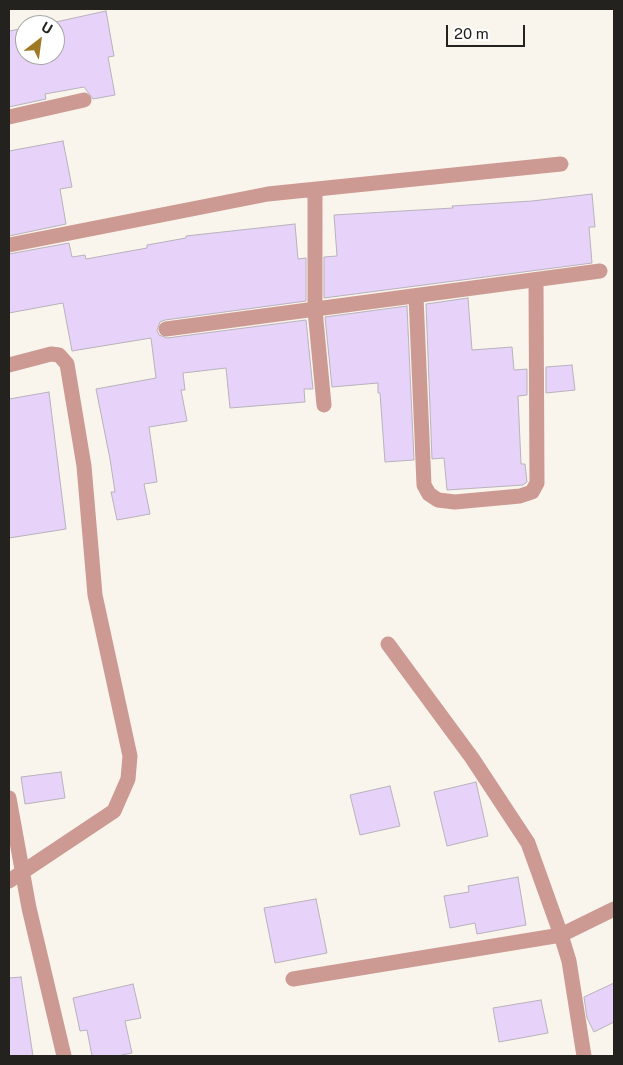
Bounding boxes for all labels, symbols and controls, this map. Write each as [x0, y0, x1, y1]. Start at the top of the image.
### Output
north arrow [15, 15, 65, 65]
scale bar [448, 15, 527, 47]
text: U [39, 18, 55, 37]
text: 20 m [454, 25, 489, 42]

